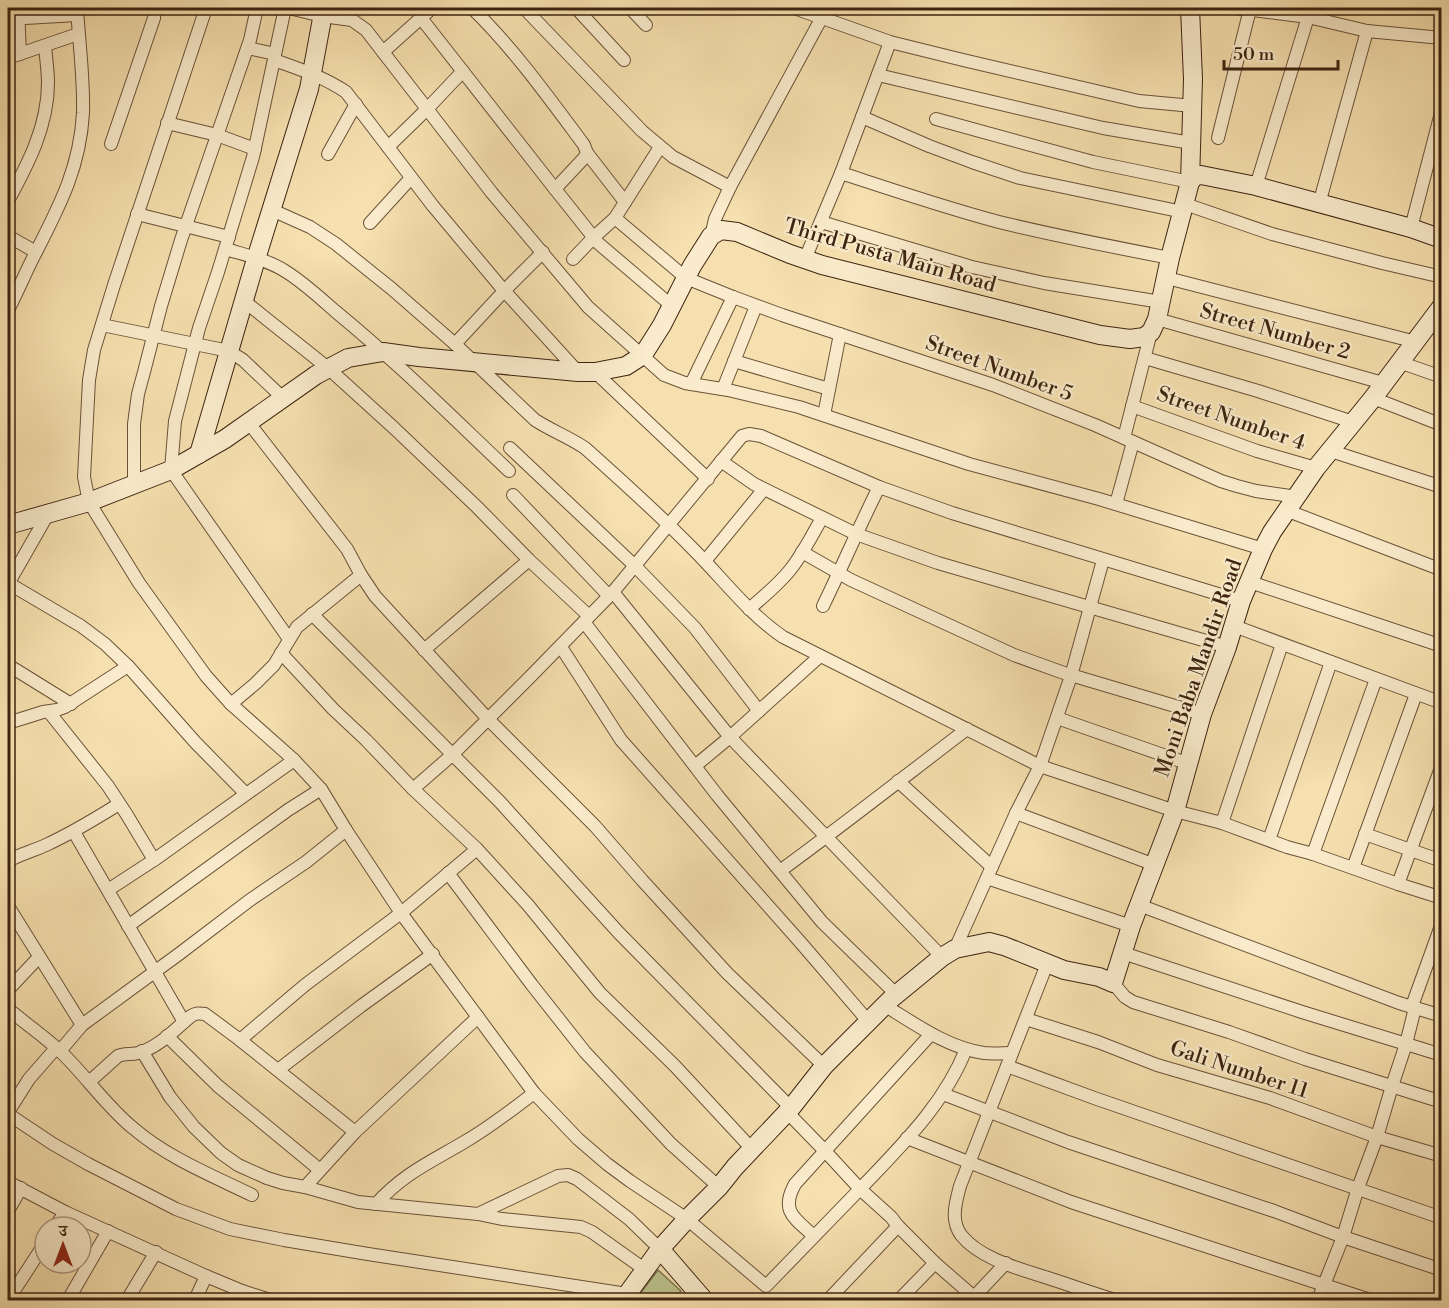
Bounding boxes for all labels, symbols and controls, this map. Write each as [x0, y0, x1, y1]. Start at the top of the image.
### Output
scale bar [1224, 33, 1338, 71]
text: 50 m [1233, 43, 1275, 66]
street label: Third Pusta Main Road [781, 213, 999, 299]
street label: Street Number 2 [1197, 298, 1353, 366]
street label: Street Number 5 [922, 330, 1076, 408]
street label: Street Number 4 [1153, 381, 1309, 457]
street label: Moni Baba Mandir Road [1149, 555, 1249, 781]
street label: Gali Number 11 [1166, 1035, 1312, 1105]
north arrow [33, 1215, 93, 1275]
text: उ [58, 1221, 69, 1241]

